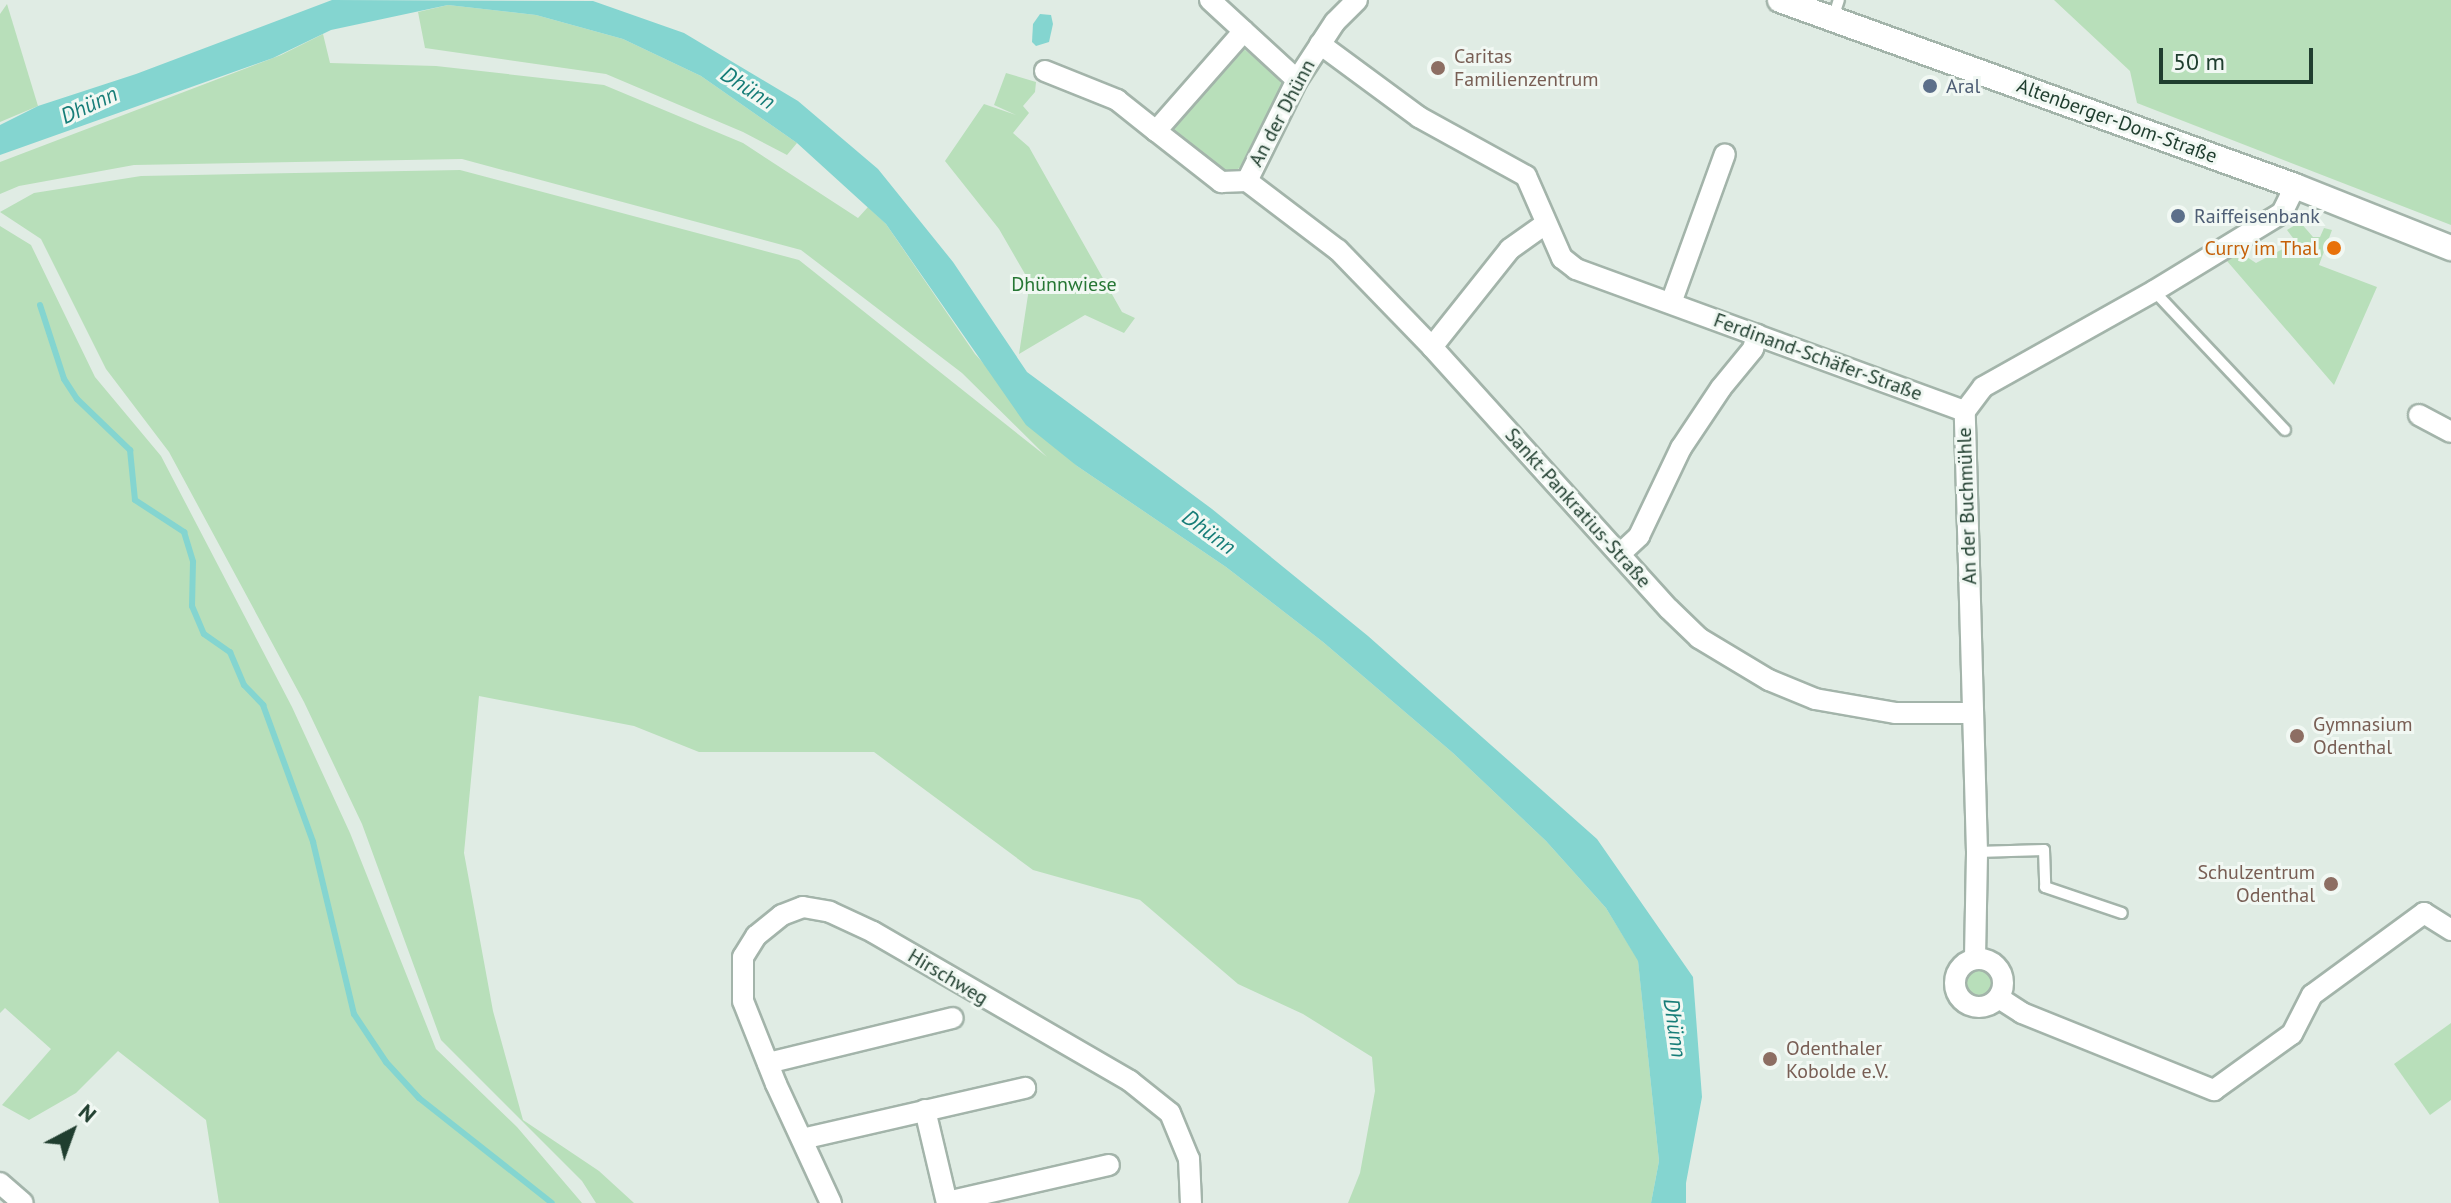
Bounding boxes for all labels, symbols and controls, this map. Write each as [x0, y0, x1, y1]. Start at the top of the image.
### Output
scale bar [2163, 32, 2317, 82]
place label: Caritas Familienzentrum [1454, 44, 1598, 91]
text: 50 m [2173, 46, 2225, 77]
street label: An der Dhünn [1244, 55, 1320, 171]
marker: Caritas Familienzentrum [1429, 59, 1447, 77]
water label: Dhünn [716, 61, 780, 115]
place label: Aral [1946, 74, 1980, 98]
street label: Altenberger-Dom-Straße [2014, 74, 2220, 168]
marker: Aral [1921, 77, 1939, 95]
water label: Dhünn [56, 80, 122, 130]
place label: Raiffeisenbank [2194, 204, 2320, 228]
marker: Raiffeisenbank [2169, 207, 2187, 225]
place label: Curry im Thal [2203, 236, 2318, 260]
marker: Curry im Thal [2325, 239, 2343, 257]
park label: Dhünnwiese [1011, 272, 1117, 296]
street label: Ferdinand-Schäfer-Straße [1710, 308, 1926, 406]
street label: Sankt-Pankratius-Straße [1500, 423, 1656, 593]
street label: An der Buchmühle [1952, 427, 1982, 585]
water label: Dhünn [1177, 504, 1241, 560]
place label: Gymnasium Odenthal [2313, 712, 2412, 759]
marker: Gymnasium Odenthal [2288, 727, 2306, 745]
place label: Schulzentrum Odenthal [2197, 860, 2315, 907]
marker: Schulzentrum Odenthal [2322, 875, 2340, 893]
street label: Hirschweg [904, 944, 992, 1010]
water label: Dhünn [1658, 997, 1692, 1059]
place label: Odenthaler Kobolde e.V. [1786, 1036, 1889, 1083]
marker: Odenthaler Kobolde e.V. [1761, 1050, 1779, 1068]
north arrow [32, 1091, 112, 1171]
text: N [73, 1098, 102, 1128]

